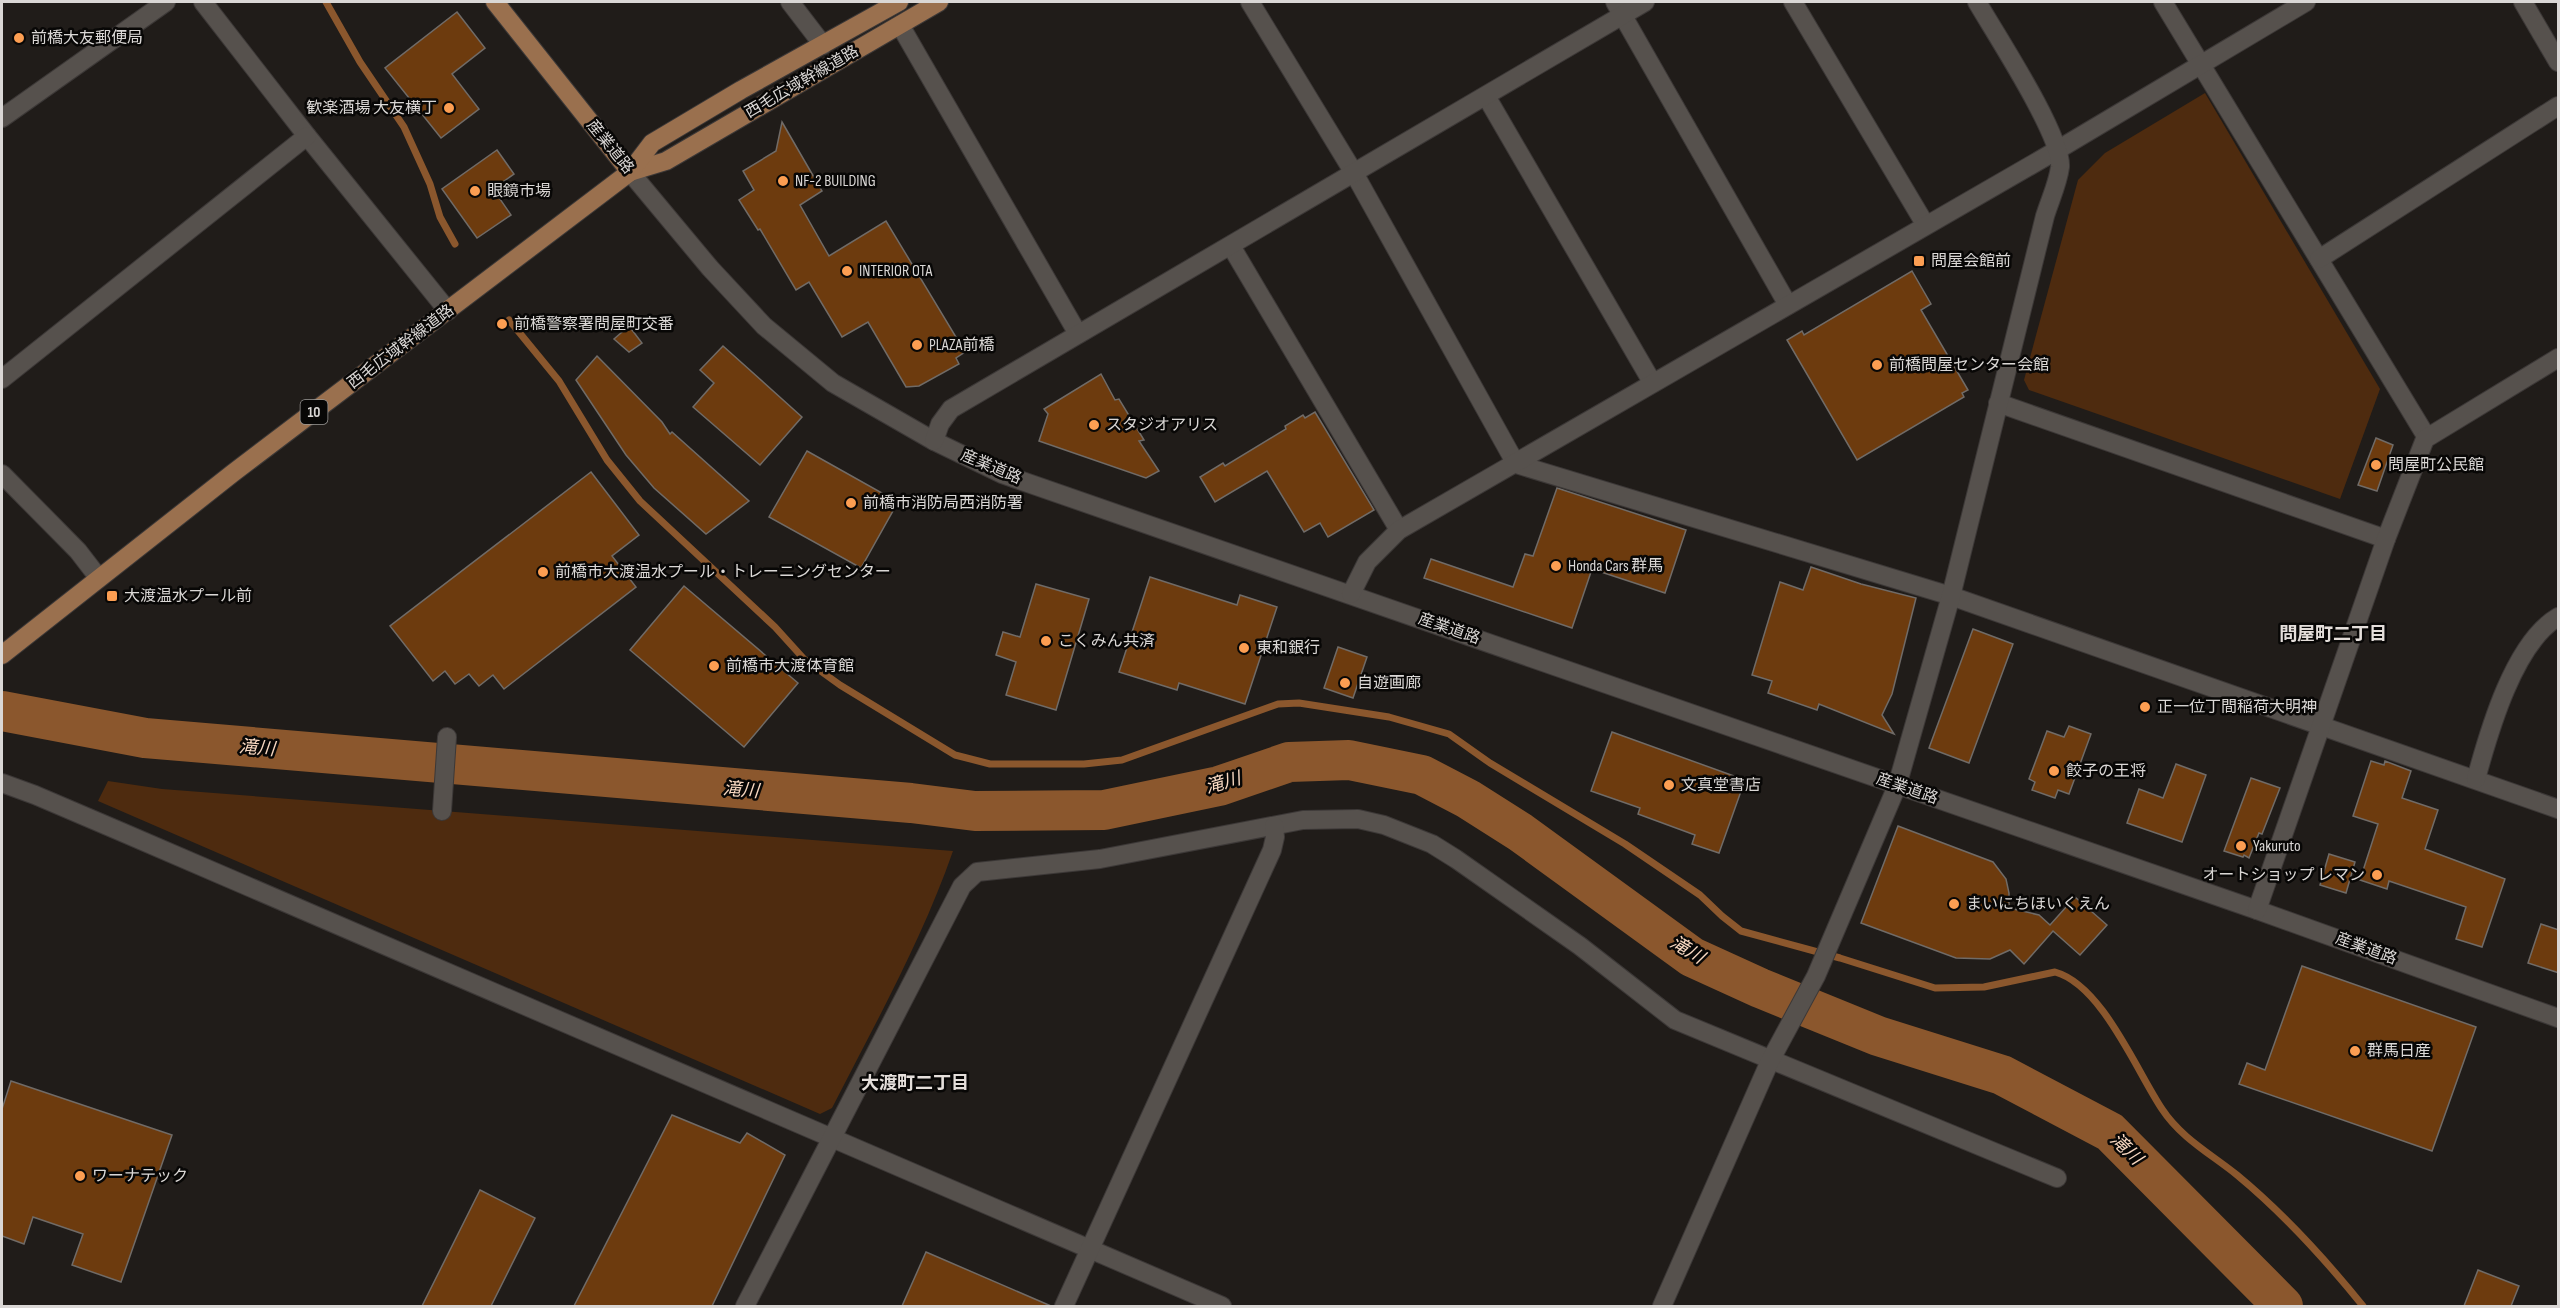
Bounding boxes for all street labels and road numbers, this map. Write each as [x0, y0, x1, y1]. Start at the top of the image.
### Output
street label: 西毛広域幹線道路 [742, 42, 862, 122]
street label: 産業道路 [582, 116, 638, 178]
street label: 西毛広域幹線道路 [344, 301, 458, 393]
road number: 10 [300, 400, 328, 424]
street label: 産業道路 [958, 446, 1024, 488]
street label: 産業道路 [1416, 610, 1482, 648]
street label: 産業道路 [1874, 770, 1940, 808]
street label: 産業道路 [2333, 929, 2399, 969]

